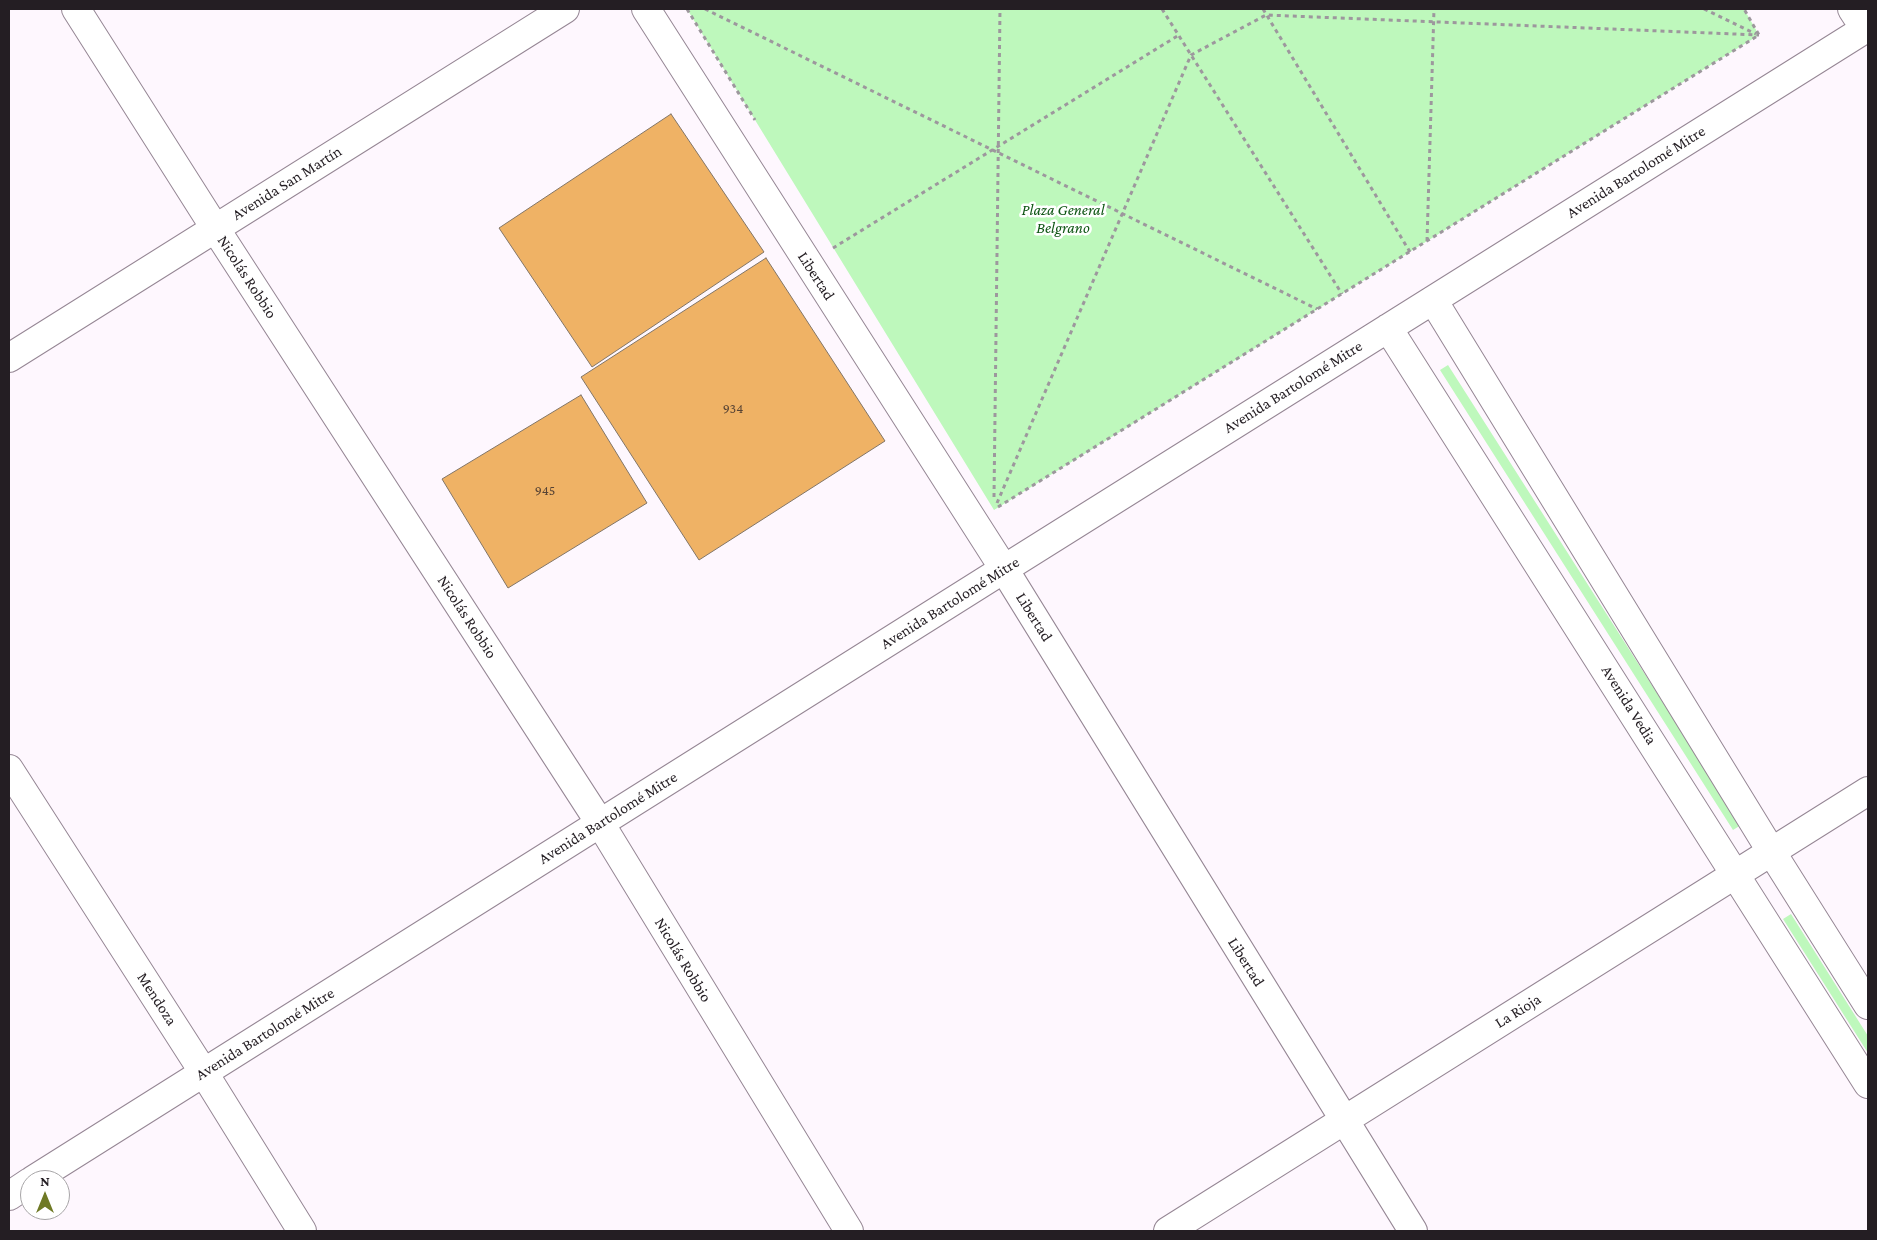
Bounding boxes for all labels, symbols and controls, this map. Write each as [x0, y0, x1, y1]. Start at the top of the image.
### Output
street label: Avenida Bartolomé Mitre [1563, 122, 1709, 222]
street label: Avenida San Martín [229, 142, 345, 224]
park label: Plaza General Belgrano [1021, 200, 1105, 238]
street label: Nicolás Robbio [213, 232, 281, 322]
street label: Libertad [793, 248, 839, 304]
street label: Avenida Bartolomé Mitre [1220, 337, 1366, 437]
house number: 934 [723, 401, 743, 417]
house number: 945 [535, 483, 555, 499]
street label: Avenida Bartolomé Mitre [877, 553, 1023, 653]
street label: Nicolás Robbio [433, 572, 501, 662]
street label: Libertad [1012, 589, 1056, 645]
street label: Avenida Vedia [1597, 662, 1661, 748]
street label: Avenida Bartolomé Mitre [535, 768, 681, 868]
street label: Nicolás Robbio [650, 914, 716, 1006]
street label: Libertad [1224, 934, 1268, 990]
street label: Mendoza [133, 969, 181, 1029]
street label: Avenida Bartolomé Mitre [192, 984, 338, 1084]
street label: La Rioja [1491, 989, 1545, 1033]
north arrow [20, 1170, 70, 1220]
text: N [40, 1173, 50, 1189]

